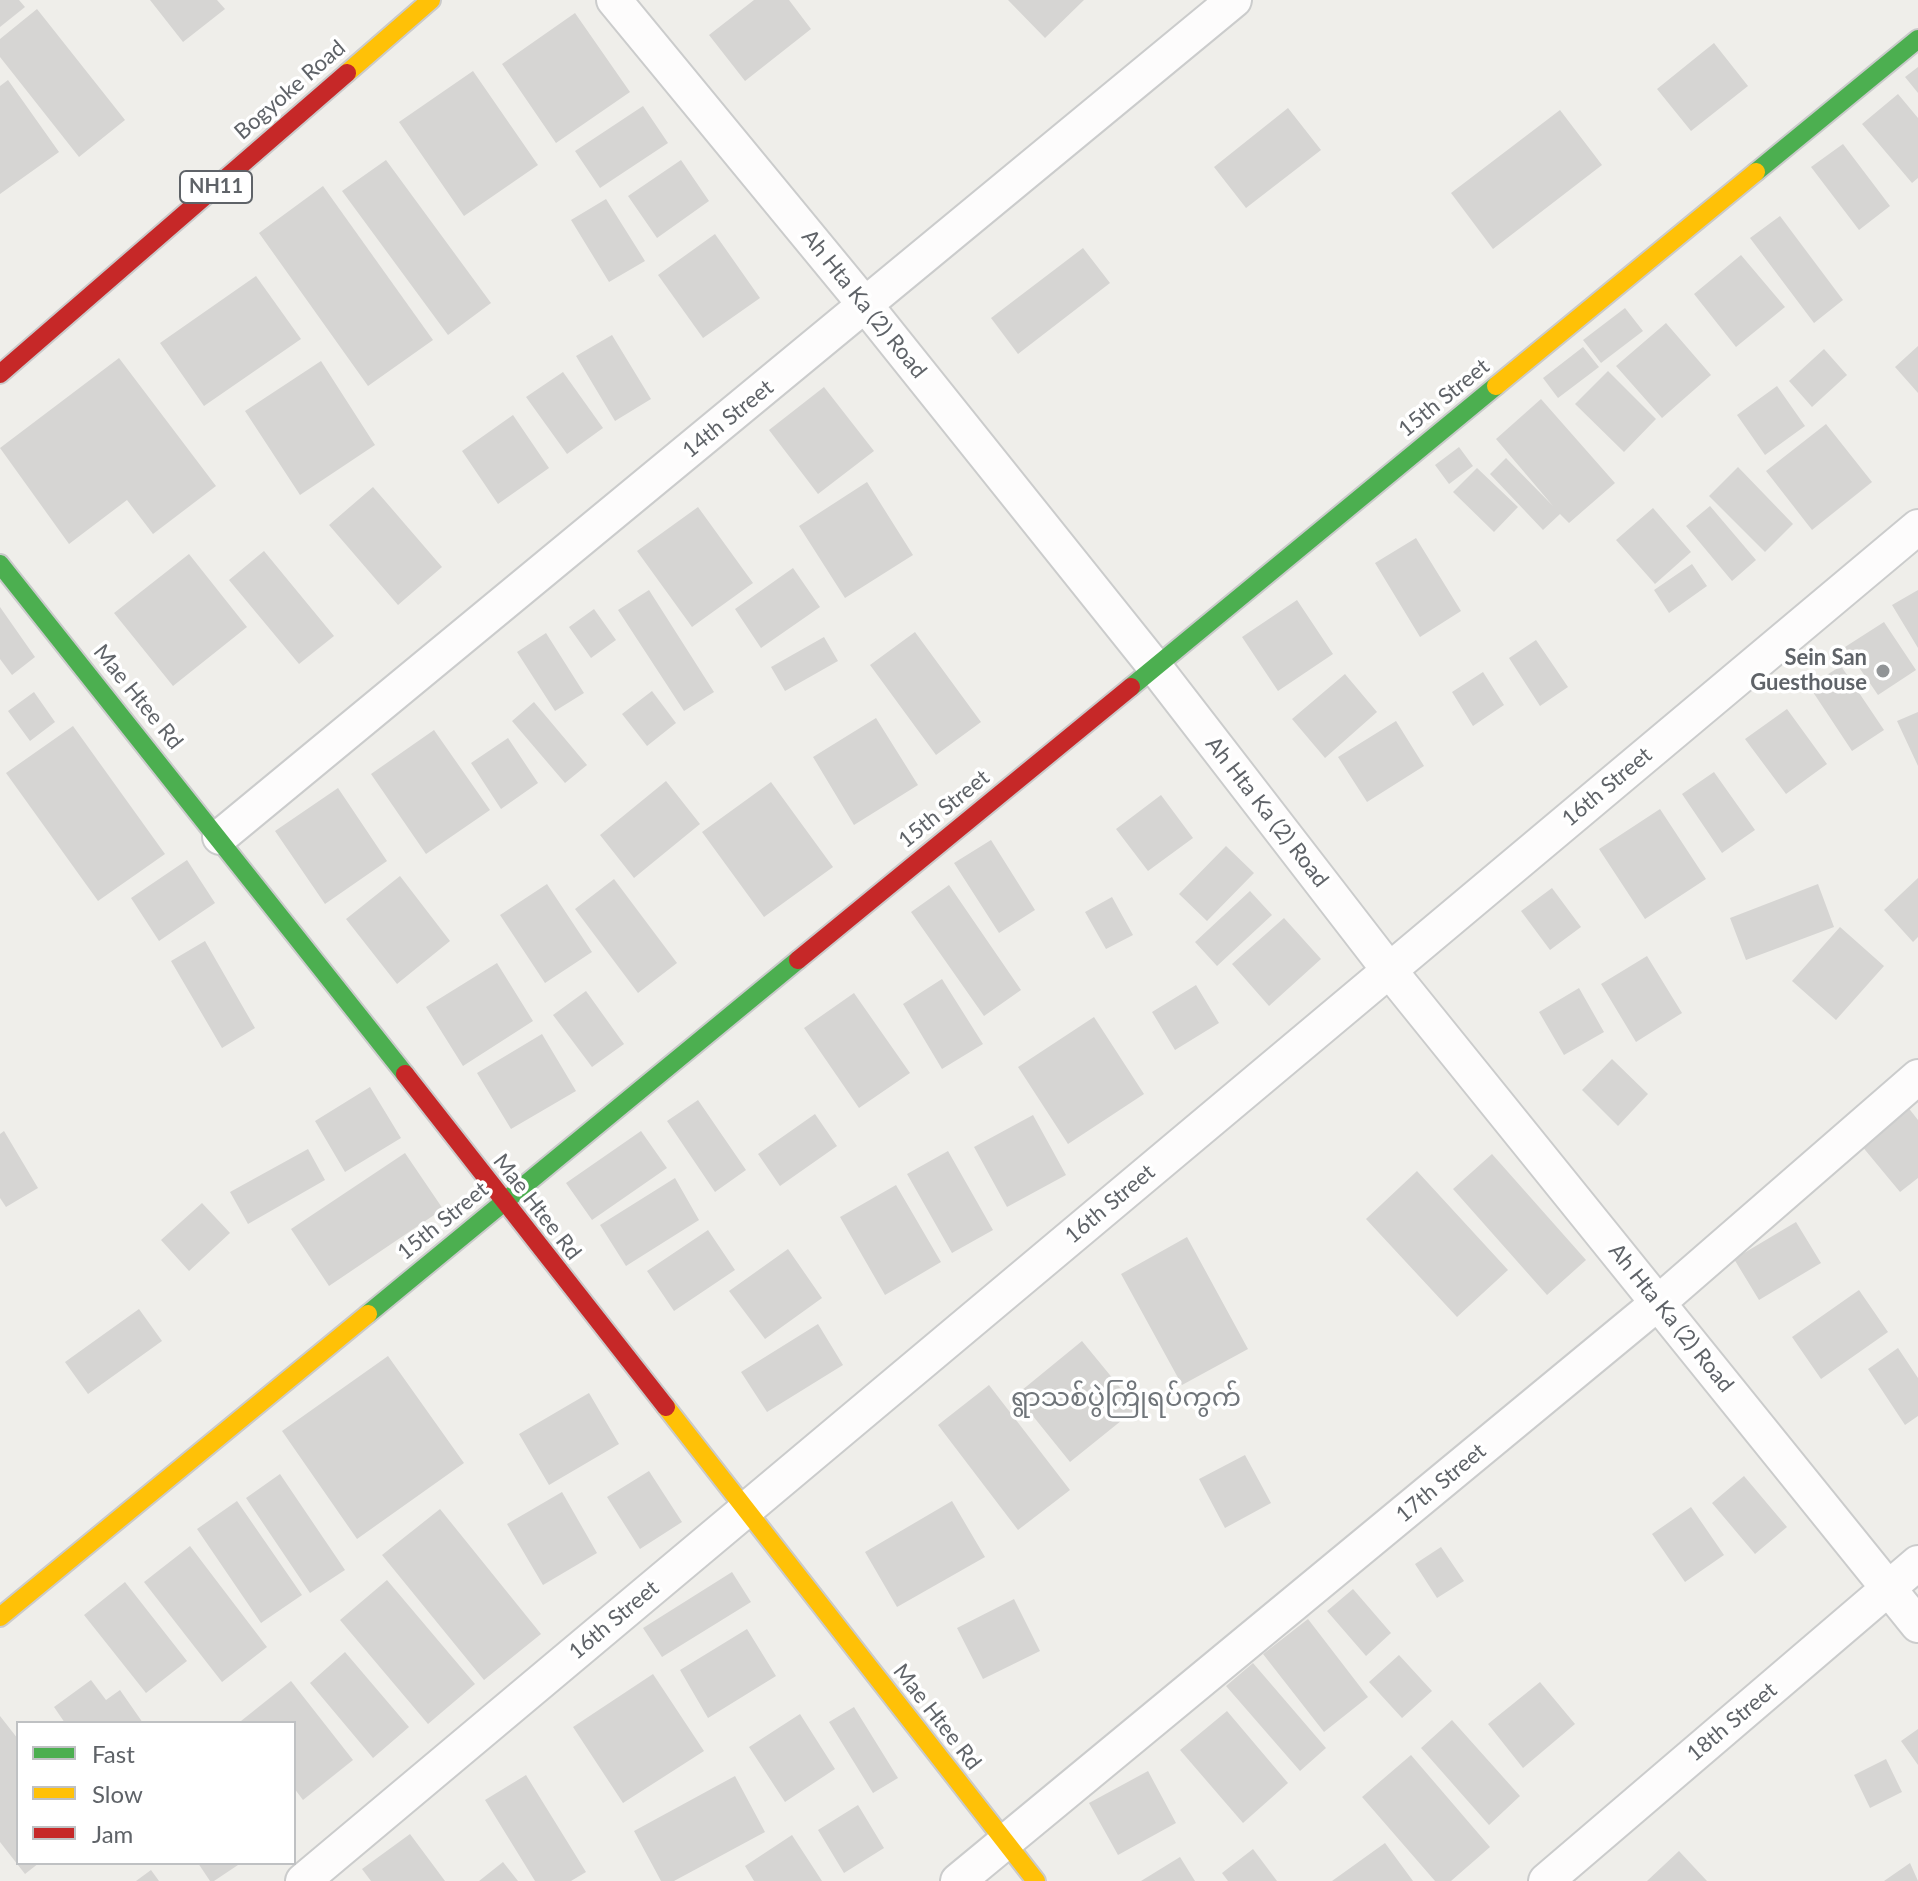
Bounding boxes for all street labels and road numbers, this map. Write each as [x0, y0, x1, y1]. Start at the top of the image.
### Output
street label: Bogyoke Road [229, 35, 351, 145]
road number: NH11 [180, 171, 252, 203]
street label: Ah Hta Ka (2) Road [796, 224, 932, 384]
street label: 15th Street [1393, 353, 1495, 443]
street label: 14th Street [677, 374, 779, 464]
street label: Mae Htee Rd [88, 639, 188, 755]
street label: Ah Hta Ka (2) Road [1200, 731, 1334, 893]
street label: 16th Street [1557, 742, 1657, 832]
street label: 15th Street [893, 764, 995, 854]
street label: Mae Htee Rd [488, 1149, 586, 1265]
street label: 16th Street [1060, 1159, 1160, 1249]
street label: 15th Street [392, 1176, 494, 1266]
street label: Ah Hta Ka (2) Road [1603, 1238, 1739, 1398]
street label: 17th Street [1391, 1438, 1491, 1528]
street label: 16th Street [564, 1575, 664, 1665]
street label: Mae Htee Rd [888, 1659, 986, 1775]
street label: 18th Street [1682, 1677, 1782, 1767]

